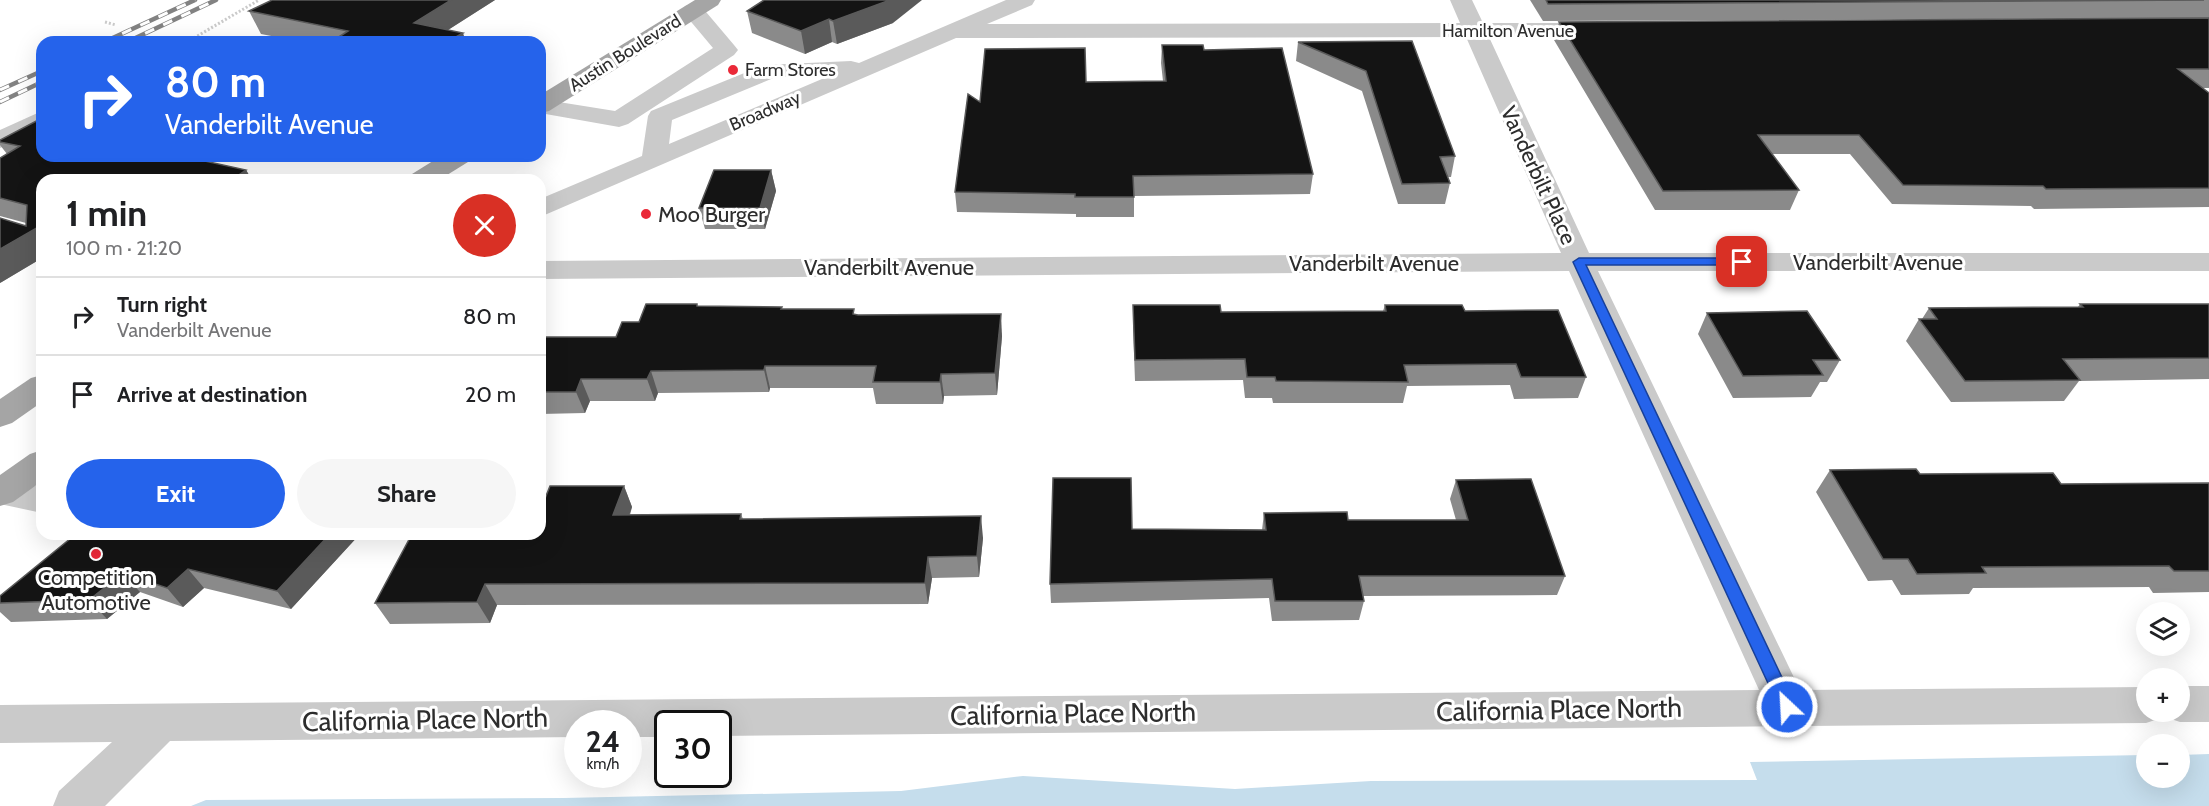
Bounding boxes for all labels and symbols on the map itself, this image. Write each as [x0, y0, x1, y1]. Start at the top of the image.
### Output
street label: Austin Boulevard [565, 10, 685, 96]
street label: Hamilton Avenue [1442, 20, 1574, 42]
place label: Farm Stores [745, 59, 836, 81]
marker: Farm Stores [726, 63, 740, 77]
street label: Broadway [726, 86, 804, 136]
street label: Vanderbilt Place [1495, 102, 1582, 249]
place label: Moo Burger [658, 201, 765, 228]
marker: Moo Burger [639, 207, 653, 221]
pin [1716, 236, 1767, 287]
street label: Vanderbilt Avenue [1793, 249, 1963, 276]
street label: Vanderbilt Avenue [1289, 250, 1459, 277]
street label: Vanderbilt Avenue [804, 254, 974, 281]
marker: Competition Automotive [89, 547, 103, 561]
place label: Competition Automotive [38, 564, 154, 616]
position arrow [1755, 675, 1819, 739]
street label: California Place North [1436, 691, 1682, 728]
street label: California Place North [950, 695, 1196, 732]
street label: California Place North [302, 701, 548, 738]
speed limit sign: 30 [654, 710, 732, 788]

